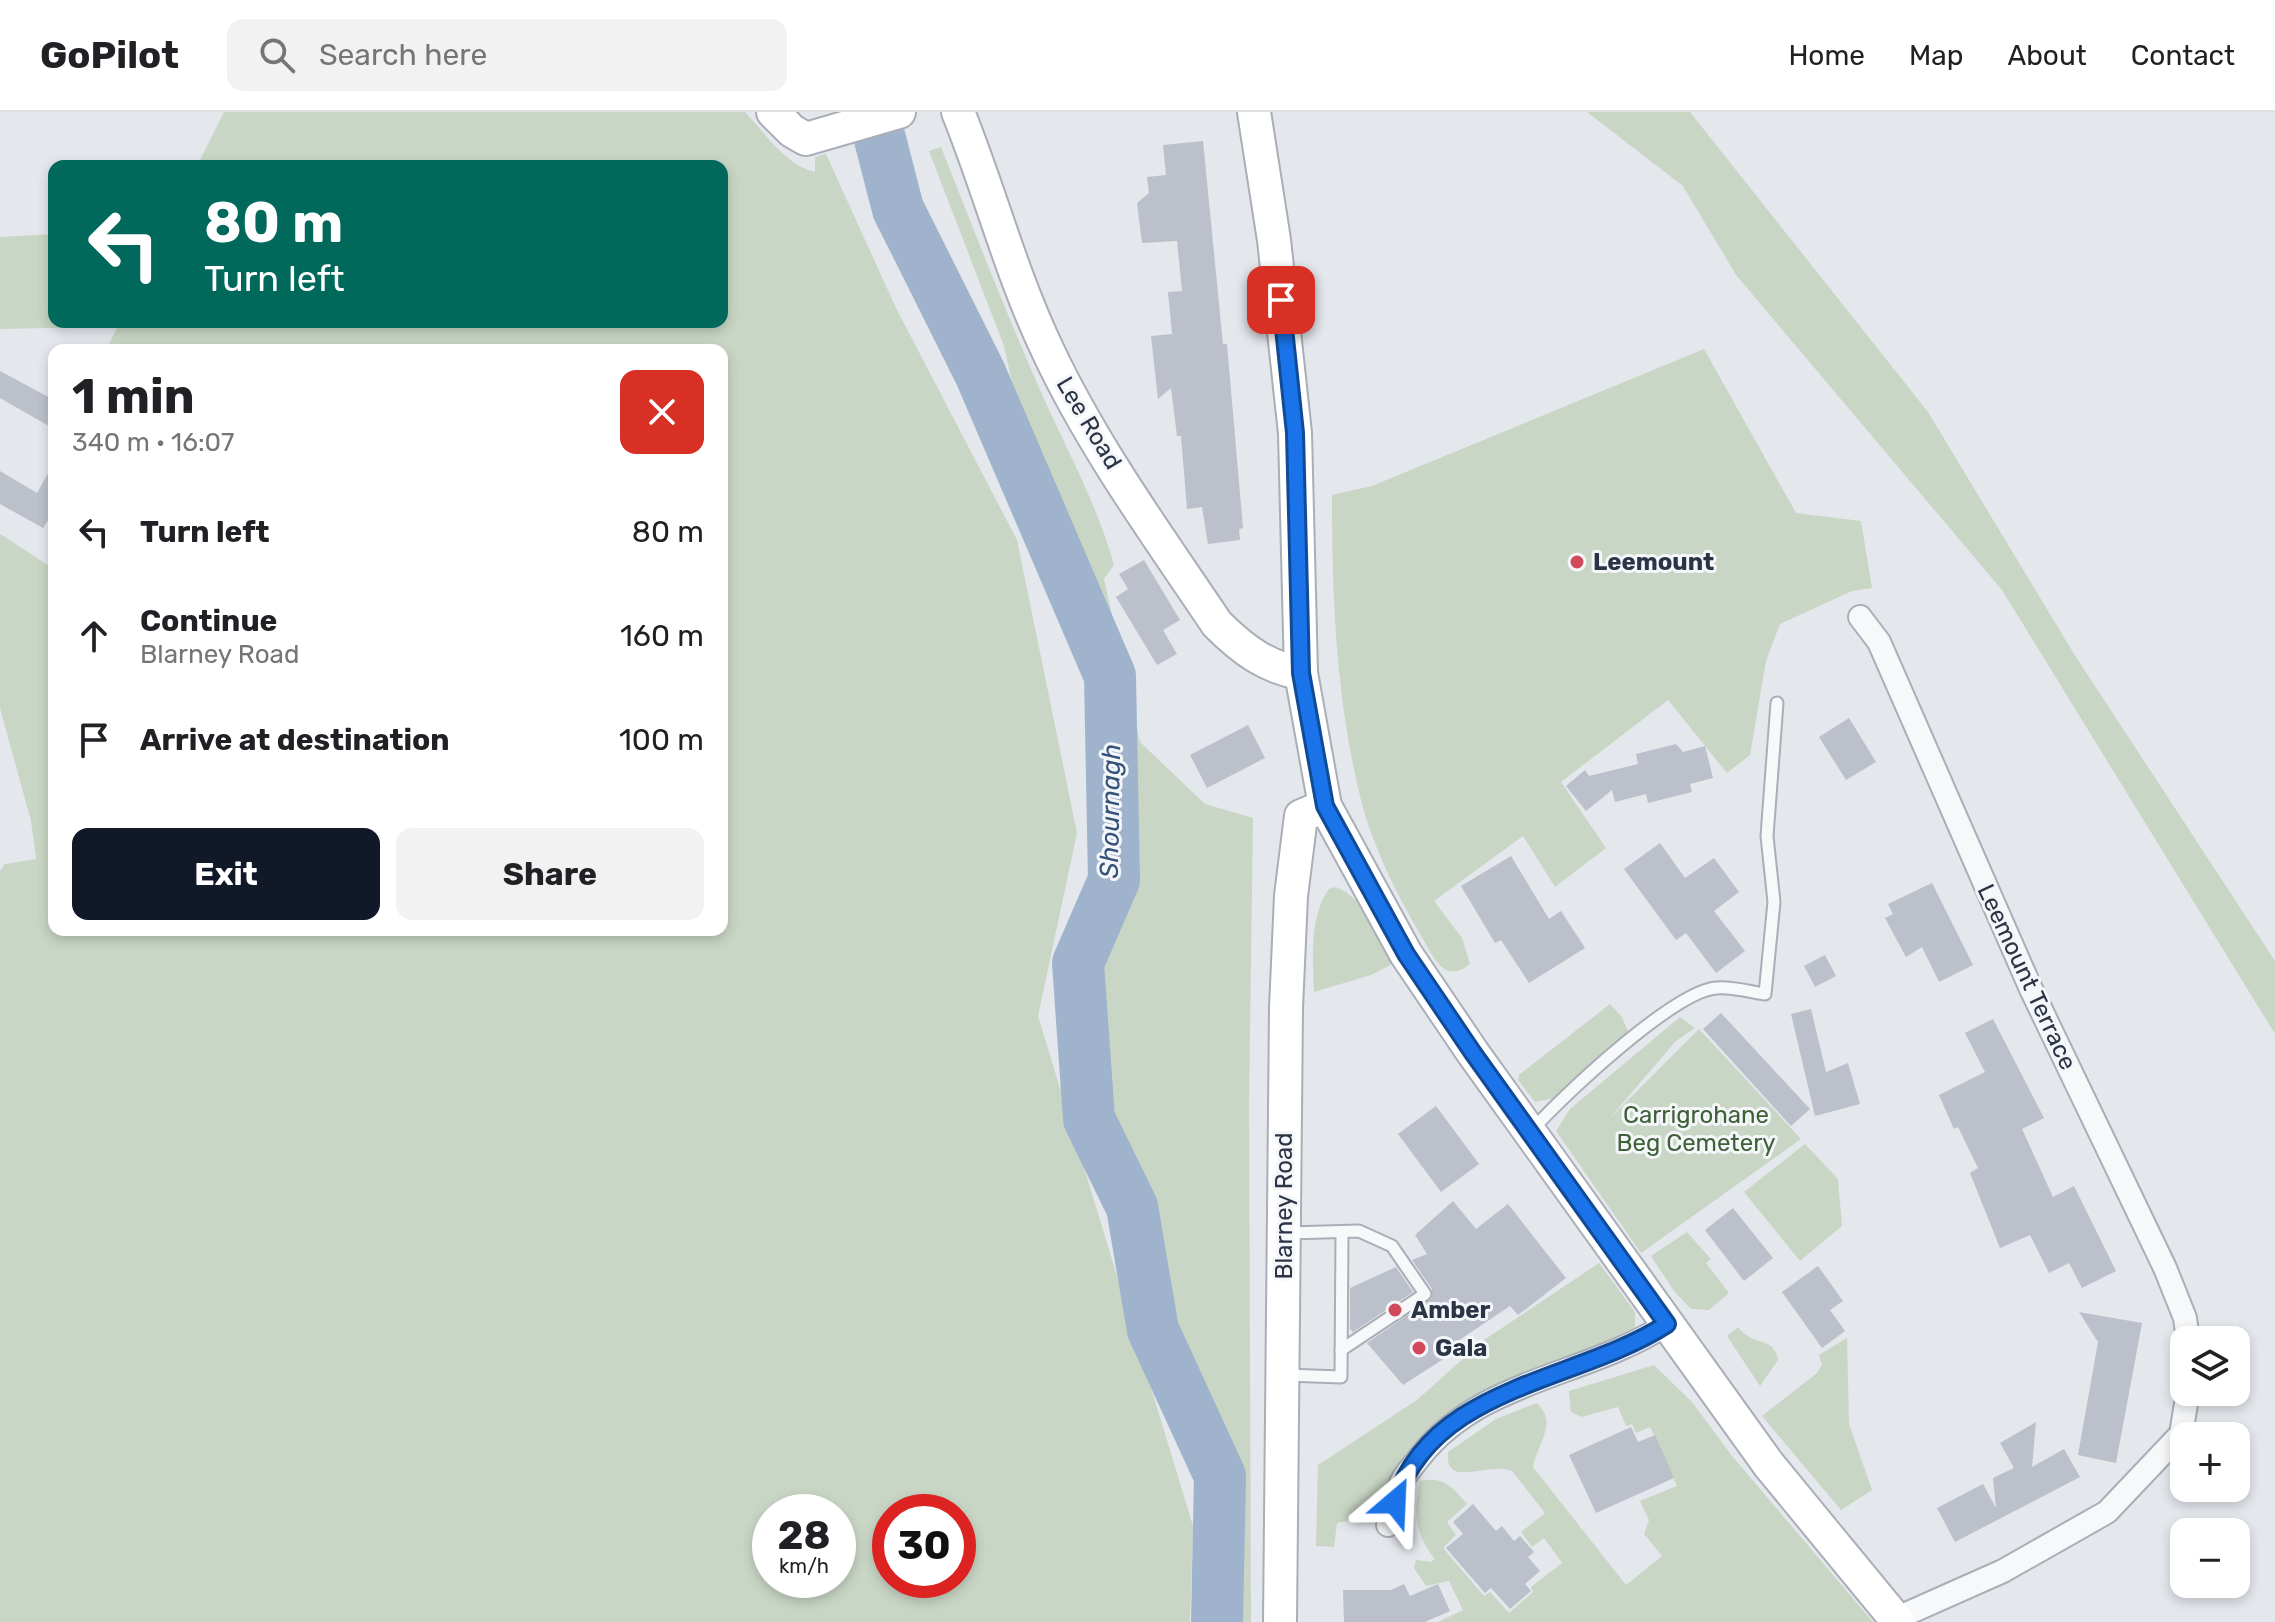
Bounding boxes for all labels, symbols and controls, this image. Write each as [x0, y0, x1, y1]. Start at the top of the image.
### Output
search box [227, 19, 787, 91]
text: GoPilot [40, 32, 179, 78]
icon: search [255, 33, 299, 77]
text: Search here [319, 37, 487, 73]
text: Home [1788, 39, 1865, 72]
text: Map [1909, 39, 1963, 72]
text: About [2007, 39, 2087, 72]
text: Contact [2131, 39, 2235, 72]
text: 80 m [204, 190, 343, 256]
icon: left [72, 192, 176, 296]
text: Turn left [204, 257, 345, 300]
pin [1247, 266, 1315, 334]
icon: arrive [1259, 278, 1303, 322]
text: 1 min [72, 368, 195, 425]
button: close [620, 370, 704, 454]
street label: Lee Road [1050, 372, 1128, 474]
text: 340 m · 16:07 [72, 427, 234, 458]
icon: left [72, 510, 116, 554]
text: Turn left [140, 514, 270, 550]
text: 80 m [632, 514, 704, 550]
place label: Leemount [1593, 548, 1714, 576]
marker: Leemount [1568, 553, 1586, 571]
text: Continue [140, 603, 277, 639]
icon: ahead [72, 614, 116, 658]
text: 160 m [620, 618, 704, 654]
text: Blarney Road [140, 639, 299, 670]
icon: arrive [72, 718, 116, 762]
text: Arrive at destination [140, 722, 450, 758]
text: 100 m [619, 722, 704, 758]
water label: Shournagh [1094, 743, 1127, 879]
button: Exit [72, 828, 380, 920]
button: Share [396, 828, 704, 920]
street label: Leemount Terrace [1972, 880, 2082, 1074]
park label: Carrigrohane Beg Cemetery [1617, 1101, 1776, 1157]
street label: Blarney Road [1270, 1132, 1298, 1280]
place label: Amber [1411, 1296, 1491, 1324]
marker: Amber [1386, 1301, 1404, 1319]
map controls [2170, 1326, 2250, 1598]
button: layers [2170, 1326, 2250, 1406]
place label: Gala [1435, 1334, 1487, 1362]
marker: Gala [1410, 1339, 1428, 1357]
button: + [2170, 1422, 2250, 1502]
position arrow [1353, 1460, 1437, 1544]
speed limit sign: 30 [872, 1494, 976, 1598]
text: 28 [777, 1512, 831, 1559]
button: − [2170, 1518, 2250, 1598]
text: km/h [779, 1554, 829, 1578]

